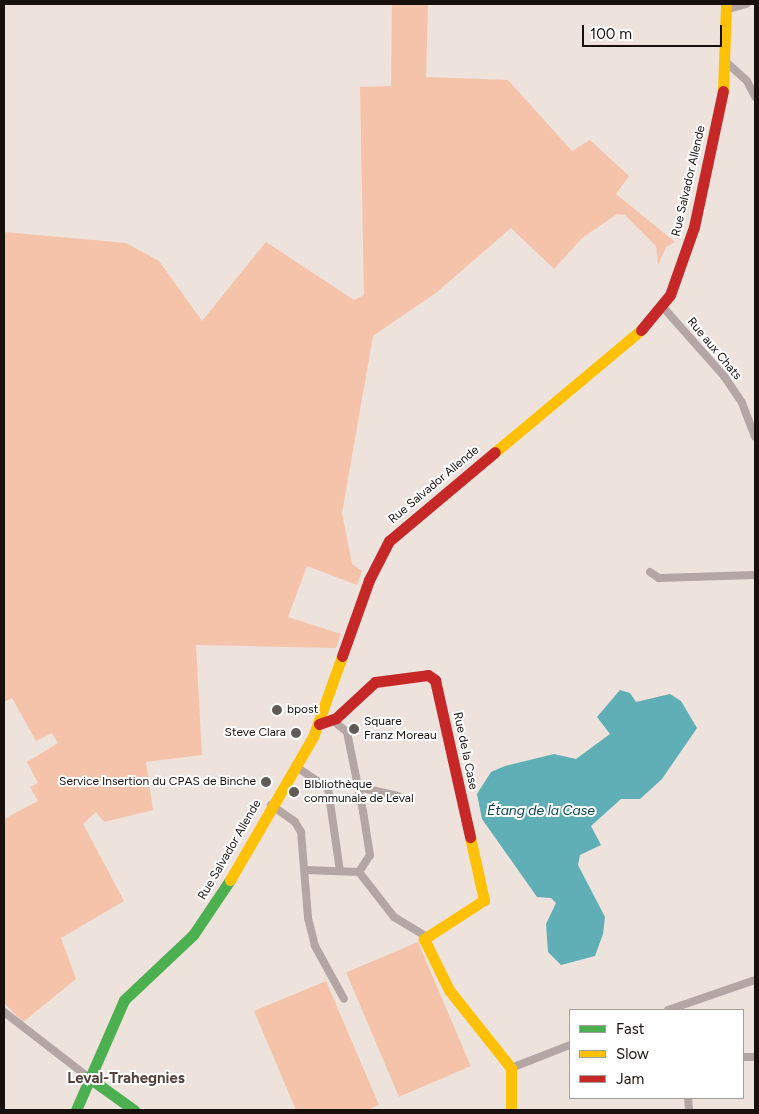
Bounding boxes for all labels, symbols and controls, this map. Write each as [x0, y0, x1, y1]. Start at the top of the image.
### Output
scale bar [584, 15, 724, 47]
text: 100 m [590, 25, 632, 43]
street label: Rue Salvador Allende [669, 124, 709, 238]
street label: Rue aux Chats [684, 315, 744, 383]
street label: Rue Salvador Allende [386, 443, 482, 527]
place label: bpost [287, 703, 318, 717]
marker: bpost [271, 704, 283, 716]
street label: Rue de la Case [450, 711, 480, 791]
place label: Square Franz Moreau [364, 715, 437, 743]
marker: Square Franz Moreau [348, 723, 360, 735]
place label: Steve Clara [225, 726, 286, 740]
marker: Steve Clara [290, 727, 302, 739]
place label: Service Insertion du CPAS de Binche [59, 775, 256, 789]
marker: Service Insertion du CPAS de Binche [260, 776, 272, 788]
place label: BIbliothèque communale de Leval [304, 778, 414, 806]
marker: BIbliothèque communale de Leval [288, 786, 300, 798]
street label: Rue Salvador Allende [195, 797, 265, 903]
water label: Étang de la Case [487, 803, 595, 819]
legend [569, 1009, 744, 1099]
text: Fast [616, 1020, 644, 1038]
text: Slow [616, 1045, 649, 1063]
district label: Leval-Trahegnies [67, 1070, 185, 1088]
text: Jam [616, 1070, 644, 1088]

